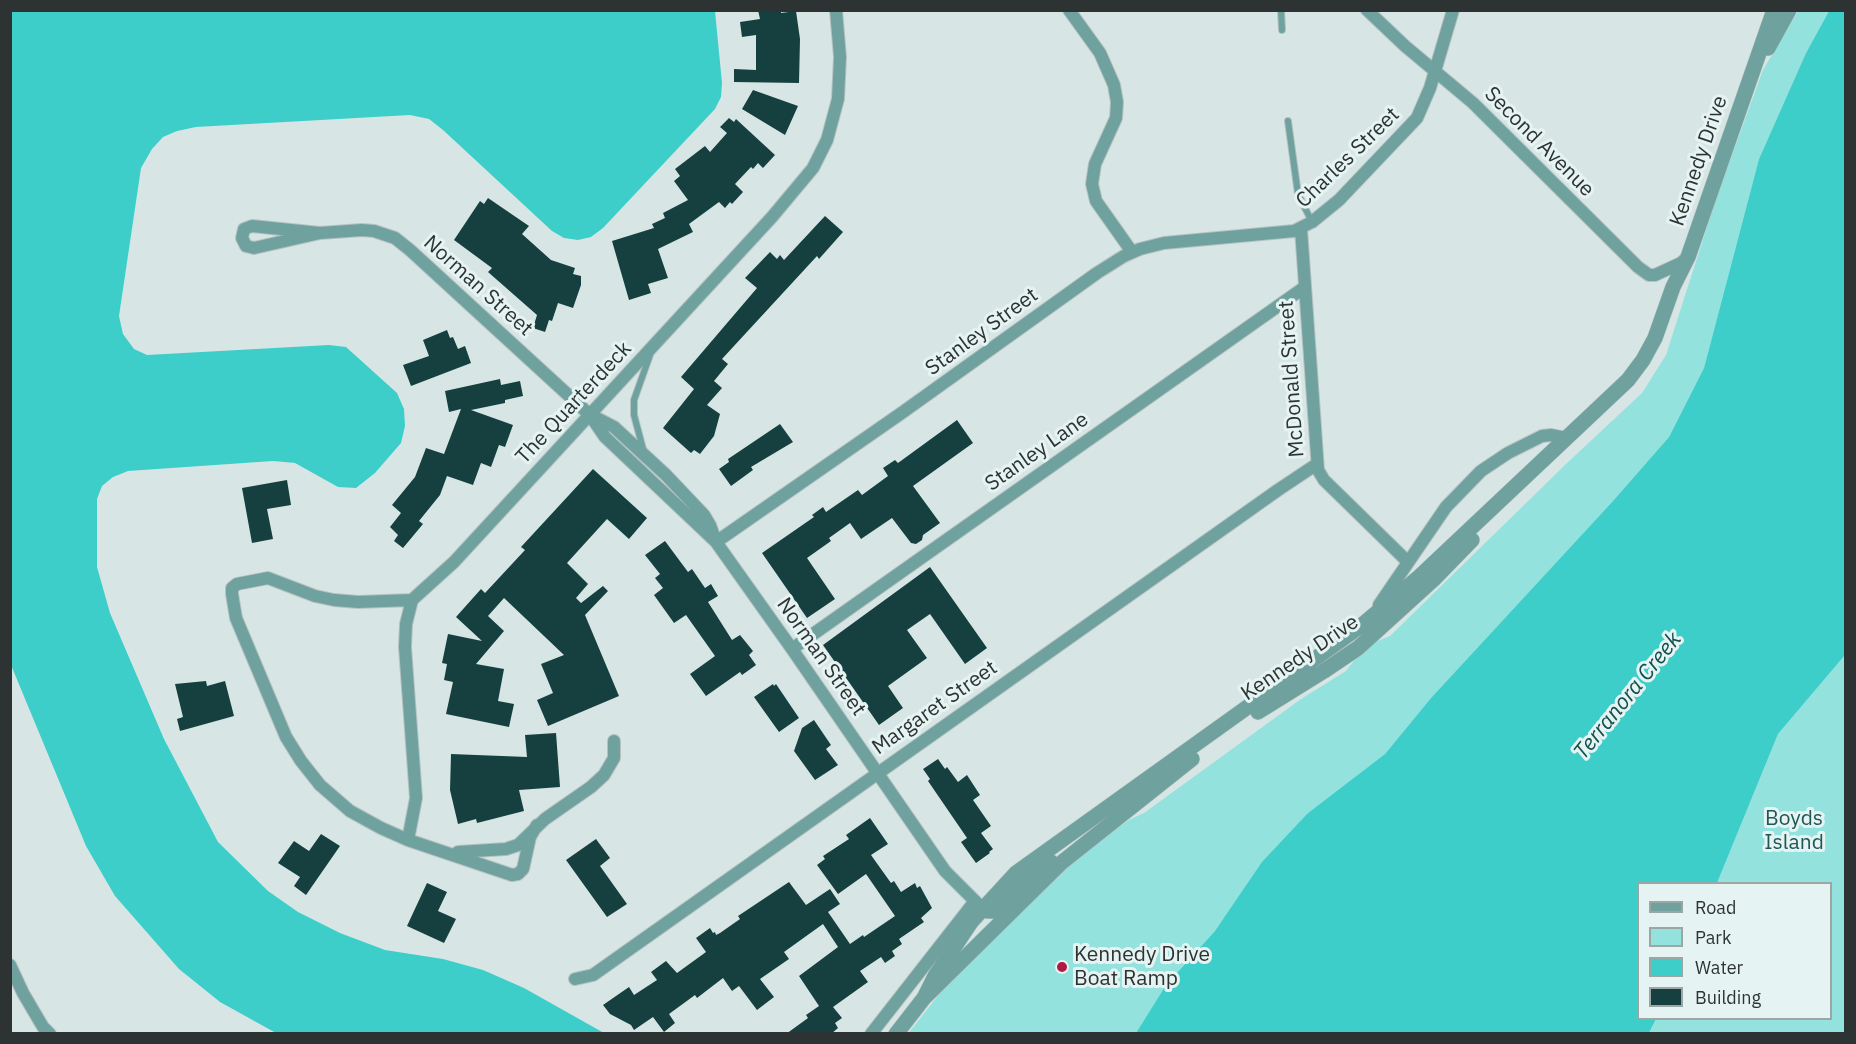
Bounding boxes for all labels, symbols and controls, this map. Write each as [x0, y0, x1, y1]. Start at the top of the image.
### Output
street label: Second Avenue [1479, 82, 1599, 202]
street label: Kennedy Drive [1665, 93, 1733, 229]
street label: Charles Street [1291, 102, 1405, 214]
street label: Norman Street [418, 230, 538, 342]
street label: Stanley Street [921, 283, 1043, 381]
street label: McDonald Street [1274, 300, 1310, 458]
street label: The Quarterdeck [511, 337, 637, 469]
street label: Stanley Lane [980, 407, 1094, 497]
street label: Norman Street [771, 593, 871, 721]
street label: Kennedy Drive [1237, 610, 1363, 706]
water label: Terranora Creek [1569, 627, 1687, 765]
street label: Margaret Street [868, 656, 1002, 760]
park label: Boyds Island [1764, 806, 1824, 856]
legend [1637, 882, 1832, 1020]
text: Road [1695, 896, 1736, 919]
text: Park [1695, 926, 1731, 949]
place label: Kennedy Drive Boat Ramp [1074, 942, 1210, 992]
text: Water [1695, 956, 1743, 979]
marker: Kennedy Drive Boat Ramp [1055, 960, 1069, 974]
text: Building [1695, 986, 1761, 1009]

